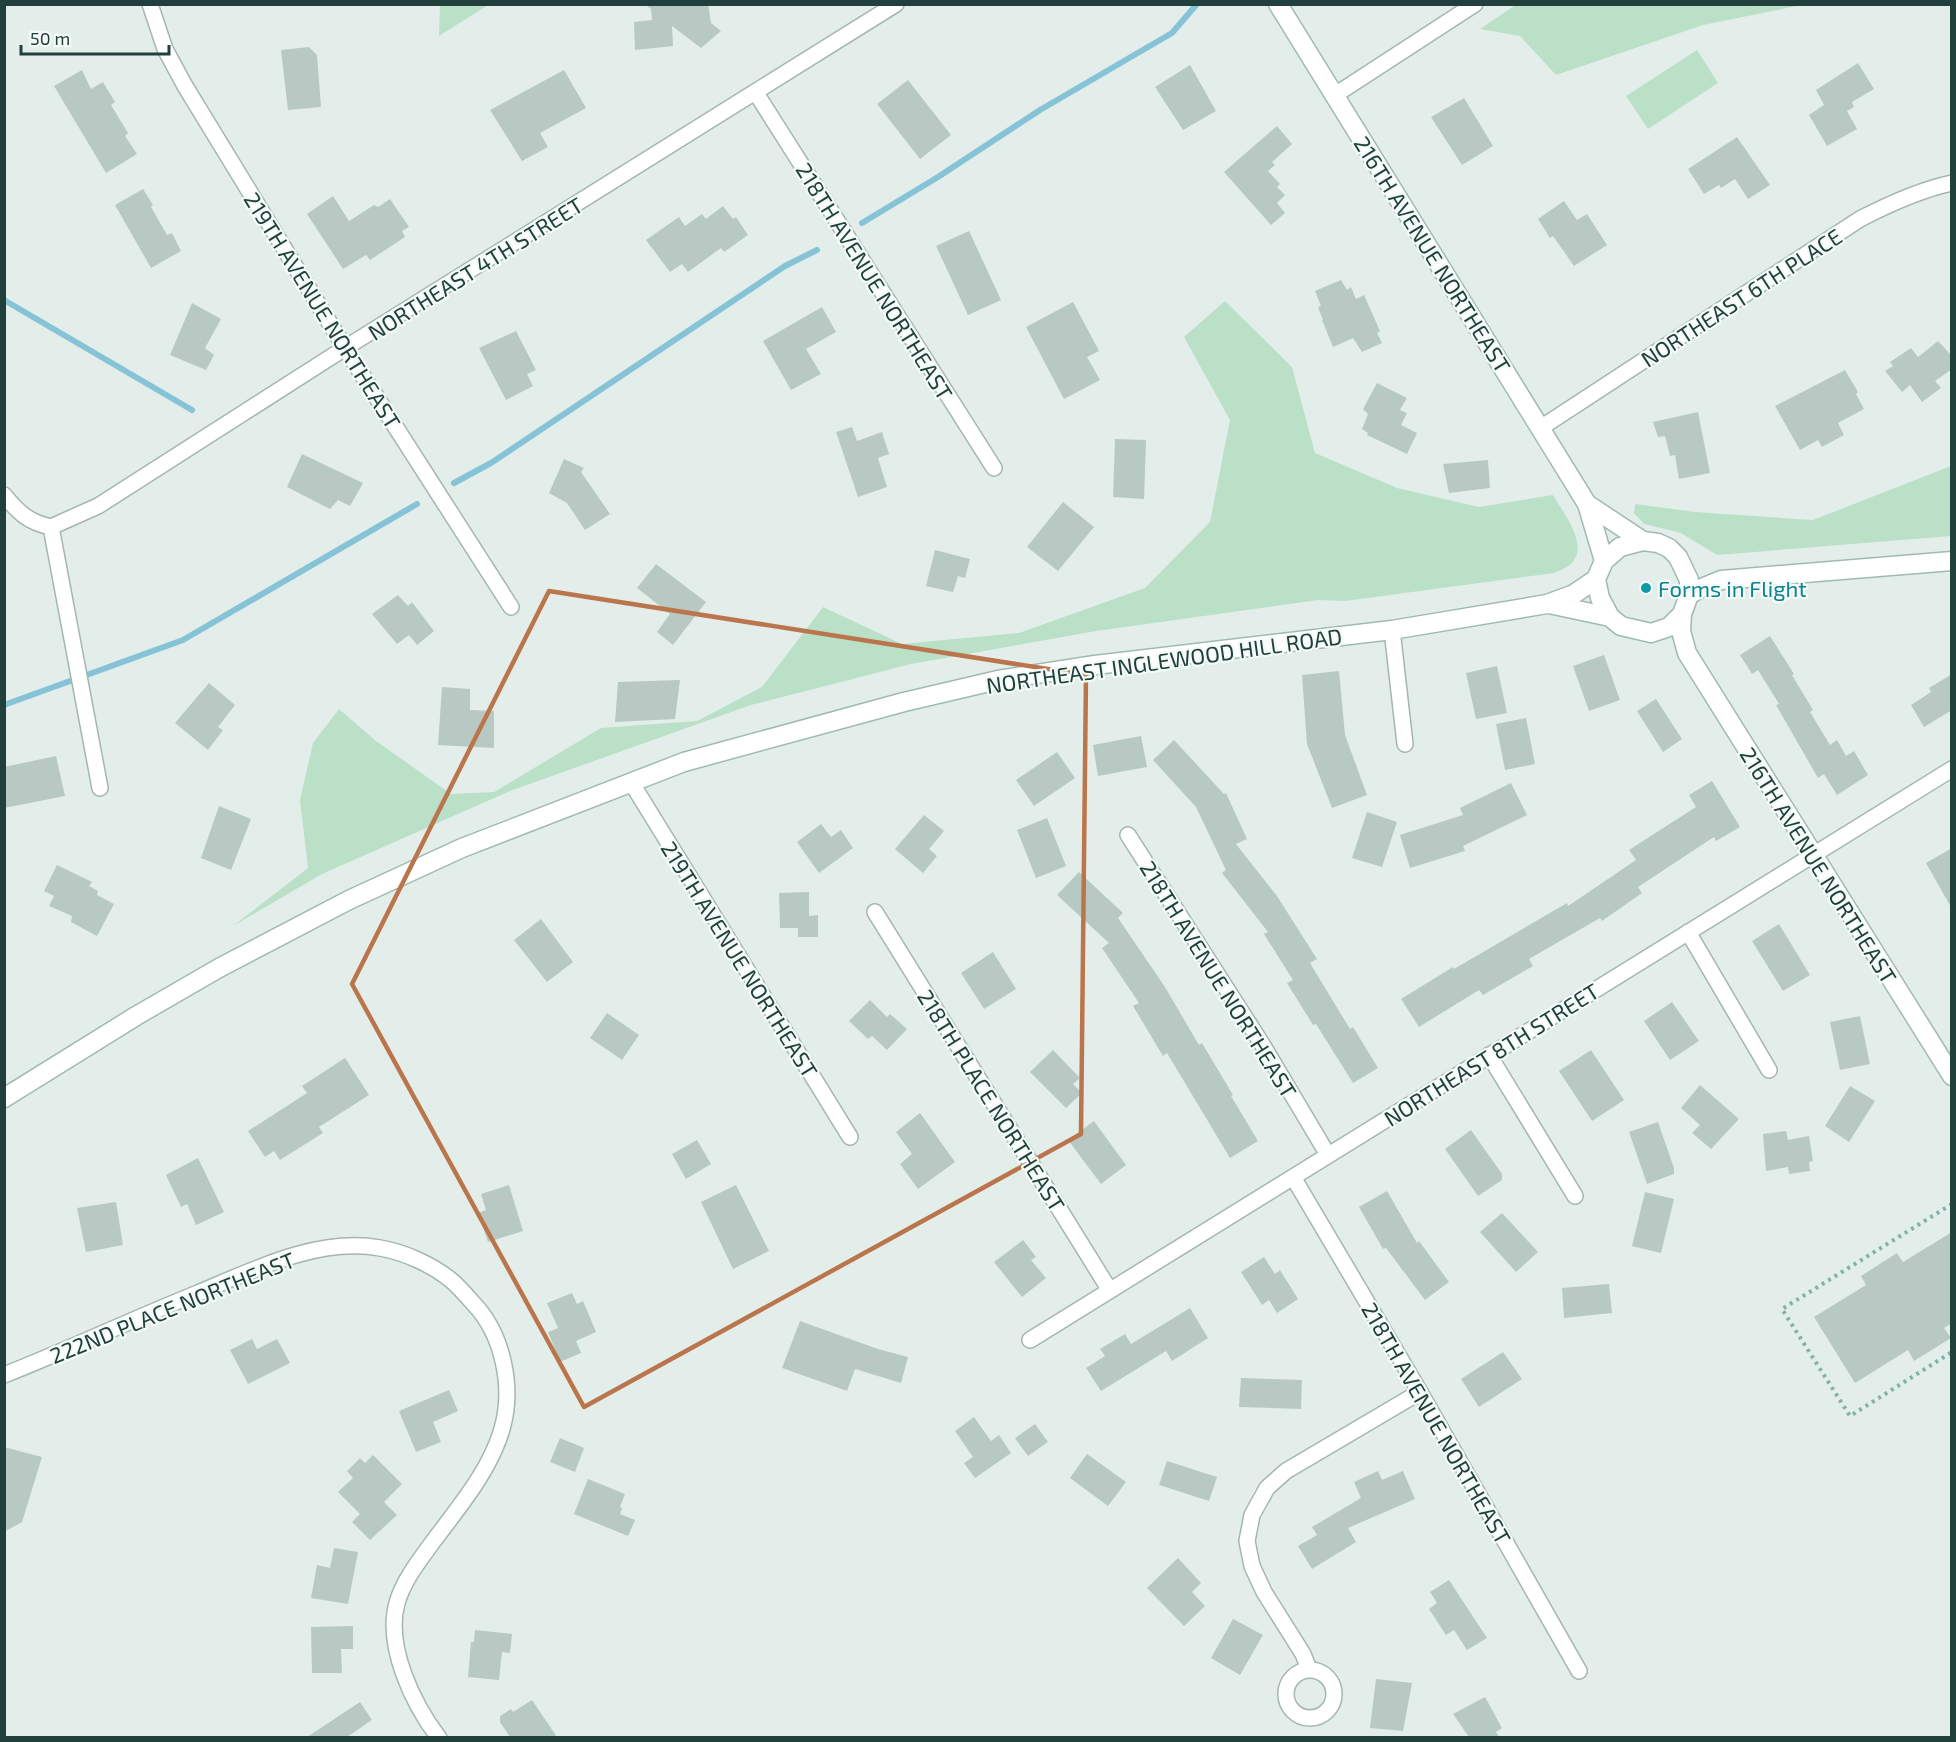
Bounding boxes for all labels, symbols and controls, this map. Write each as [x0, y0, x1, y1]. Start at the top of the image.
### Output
scale bar [21, 18, 170, 56]
text: 50 m [30, 27, 70, 49]
street label: 216TH AVENUE NORTHEAST [1349, 131, 1517, 377]
street label: 218TH AVENUE NORTHEAST [791, 158, 959, 404]
street label: 219TH AVENUE NORTHEAST [239, 187, 407, 433]
street label: NORTHEAST 4TH STREET [363, 191, 587, 345]
street label: NORTHEAST 6TH PLACE [1636, 222, 1846, 372]
place label: Forms in Flight [1658, 575, 1807, 601]
marker: Forms in Flight [1639, 581, 1653, 595]
street label: NORTHEAST INGLEWOOD HILL ROAD [984, 622, 1344, 698]
street label: 216TH AVENUE NORTHEAST [1735, 742, 1903, 988]
street label: 219TH AVENUE NORTHEAST [656, 836, 824, 1082]
street label: 218TH AVENUE NORTHEAST [1135, 856, 1303, 1102]
street label: NORTHEAST 8TH STREET [1379, 977, 1603, 1131]
street label: 218TH PLACE NORTHEAST [913, 984, 1071, 1216]
street label: 222ND PLACE NORTHEAST [46, 1246, 298, 1368]
street label: 218TH AVENUE NORTHEAST [1357, 1298, 1517, 1549]

